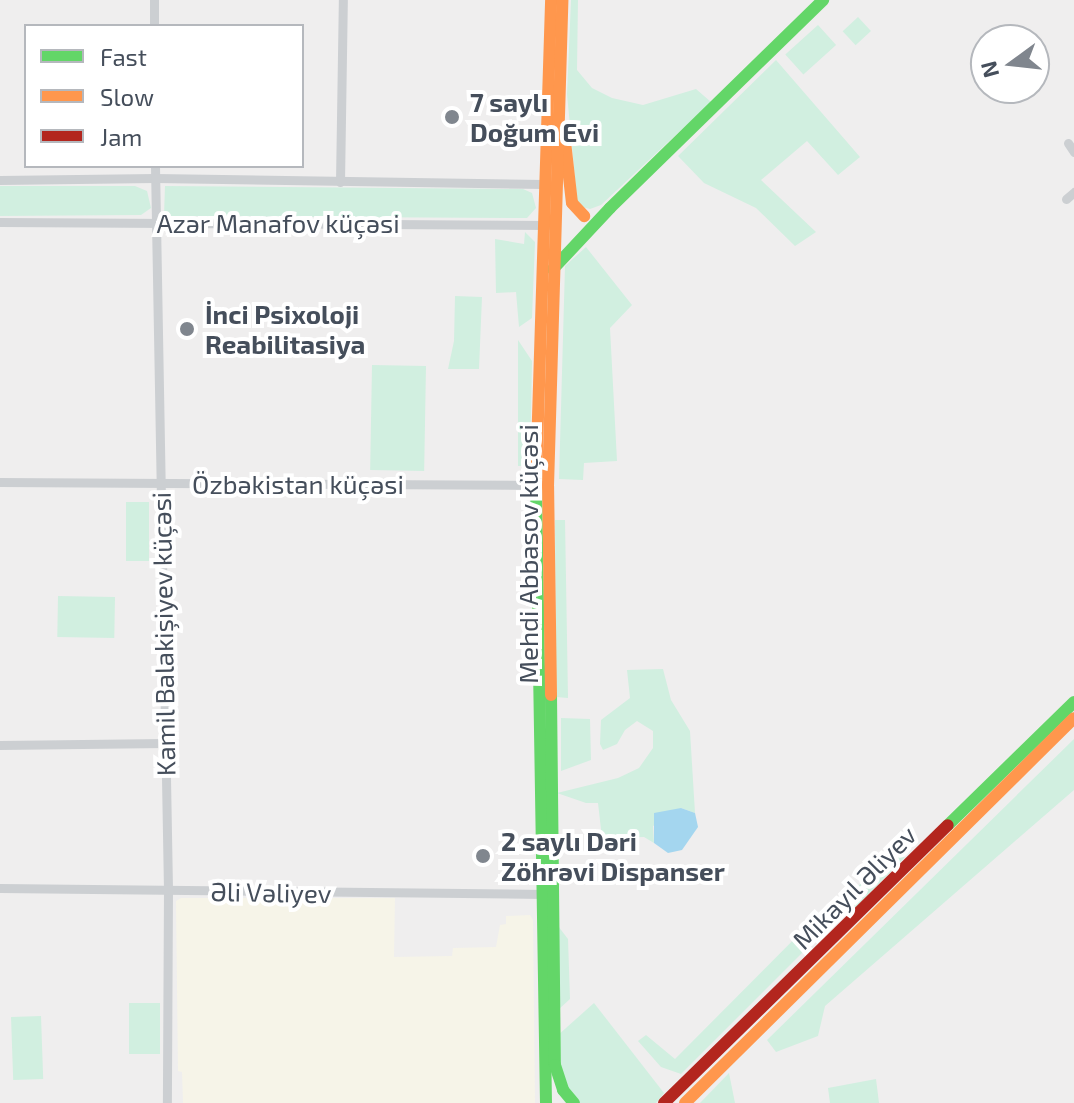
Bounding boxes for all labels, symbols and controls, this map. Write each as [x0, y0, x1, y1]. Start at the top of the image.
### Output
legend [24, 24, 304, 168]
north arrow [970, 24, 1050, 104]
text: Fast [100, 42, 147, 71]
text: N [974, 59, 1003, 81]
text: Slow [100, 82, 154, 111]
place label: 7 saylı Doğum Evi [470, 86, 599, 148]
marker: 7 saylı Doğum Evi [441, 106, 463, 128]
text: Jam [100, 122, 142, 151]
street label: Azər Manafov küçəsi [156, 207, 400, 239]
place label: İnci Psixoloji Reabilitasiya [205, 298, 365, 360]
marker: İnci Psixoloji Reabilitasiya [176, 318, 198, 340]
street label: Mehdi Abbasov küçəsi [512, 424, 544, 684]
street label: Özbəkistan küçəsi [192, 468, 404, 500]
street label: Kamil Balakişiyev küçəsi [145, 491, 181, 777]
street label: Mikayıl Əliyev [786, 819, 922, 955]
place label: 2 saylı Dəri Zöhrəvi Dispanser [501, 825, 725, 886]
marker: 2 saylı Dəri Zöhrəvi Dispanser [472, 845, 494, 867]
street label: Əli Vəliyev [210, 875, 332, 909]

